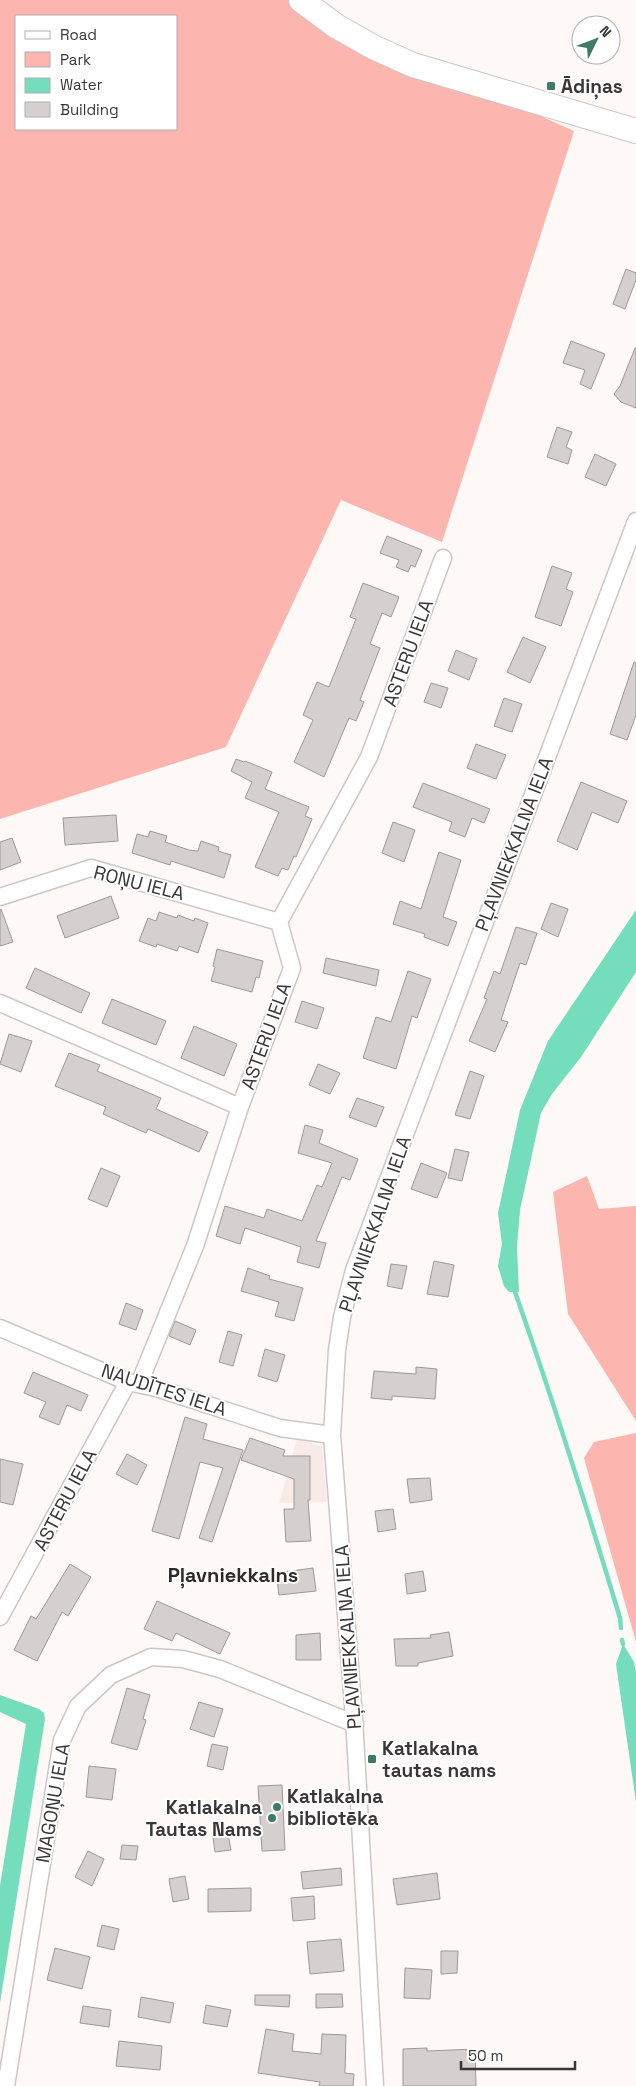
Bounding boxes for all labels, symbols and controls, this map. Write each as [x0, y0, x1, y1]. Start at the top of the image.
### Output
legend [15, 15, 178, 130]
north arrow [571, 15, 621, 65]
text: N [596, 22, 615, 41]
text: Road [60, 25, 97, 44]
text: Park [60, 50, 91, 69]
place label: Ādiņas [561, 74, 623, 100]
text: Water [60, 75, 103, 94]
marker: Ādiņas [545, 80, 557, 92]
text: Building [60, 100, 119, 119]
street label: ASTERU IELA [377, 596, 439, 710]
street label: PĻAVNIEKKALNA IELA [469, 753, 559, 935]
street label: ROŅU IELA [91, 860, 187, 906]
street label: ASTERU IELA [235, 979, 297, 1093]
street label: PĻAVNIEKKALNA IELA [333, 1132, 417, 1315]
street label: NAUDĪTES IELA [98, 1358, 230, 1422]
street label: ASTERU IELA [28, 1445, 102, 1555]
street label: PĻAVNIEKKALNA IELA [329, 1544, 367, 1730]
district label: Pļavniekkalns [168, 1562, 298, 1589]
place label: Katlakalna tautas nams [382, 1736, 496, 1783]
street label: MAGOŅU IELA [30, 1741, 76, 1865]
marker: Katlakalna tautas nams [366, 1753, 378, 1765]
place label: Katlakalna bibliotēka [287, 1784, 383, 1831]
place label: Katlakalna Tautas Nams [146, 1795, 262, 1842]
marker: Katlakalna bibliotēka [271, 1801, 283, 1813]
marker: Katlakalna Tautas Nams [266, 1812, 278, 1824]
scale bar [461, 2038, 575, 2070]
text: 50 m [468, 2046, 503, 2065]

